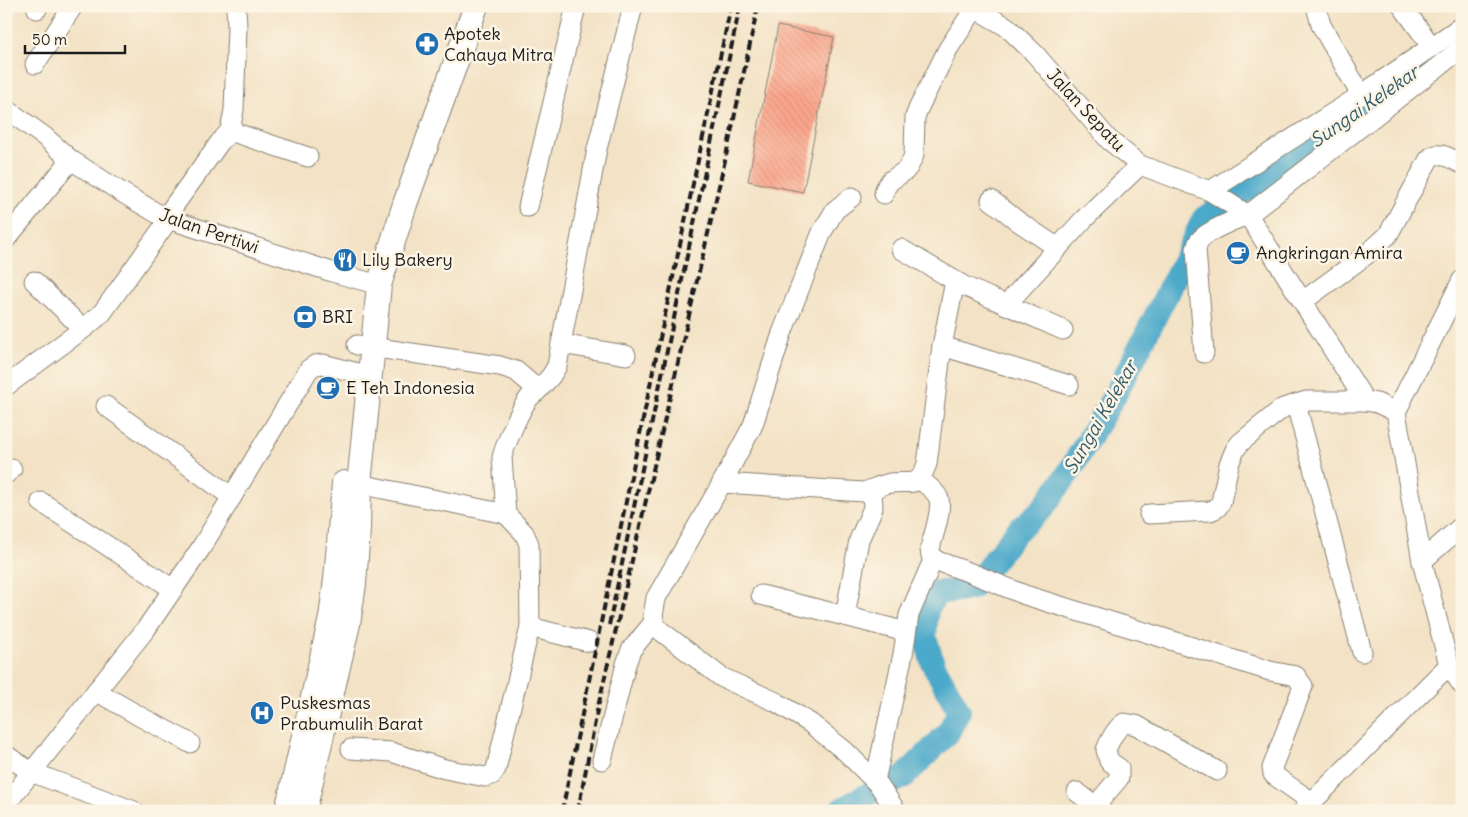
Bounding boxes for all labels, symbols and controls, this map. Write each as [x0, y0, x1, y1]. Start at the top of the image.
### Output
scale bar [25, 22, 125, 54]
place label: Apotek Cahaya Mitra [444, 22, 553, 66]
text: 50 m [32, 30, 67, 49]
pharmacy icon: Apotek Cahaya Mitra [414, 31, 440, 57]
water label: Sungai Kelekar [1305, 58, 1425, 152]
street label: Jalan Sepatu [1042, 63, 1131, 156]
street label: Jalan Pertiwi [156, 203, 262, 258]
cafe icon: Angkringan Amira [1225, 240, 1251, 266]
place label: Angkringan Amira [1256, 241, 1403, 264]
restaurant icon: Lily Bakery [332, 247, 358, 273]
place label: Lily Bakery [362, 248, 453, 271]
bank icon: BRI [292, 304, 318, 330]
place label: BRI [322, 305, 353, 328]
water label: Sungai Kelekar [1058, 354, 1143, 478]
cafe icon: E Teh Indonesia [315, 375, 341, 401]
place label: E Teh Indonesia [346, 376, 475, 399]
place label: Puskesmas Prabumulih Barat [280, 691, 423, 735]
hospital icon: Puskesmas Prabumulih Barat [249, 700, 275, 726]

